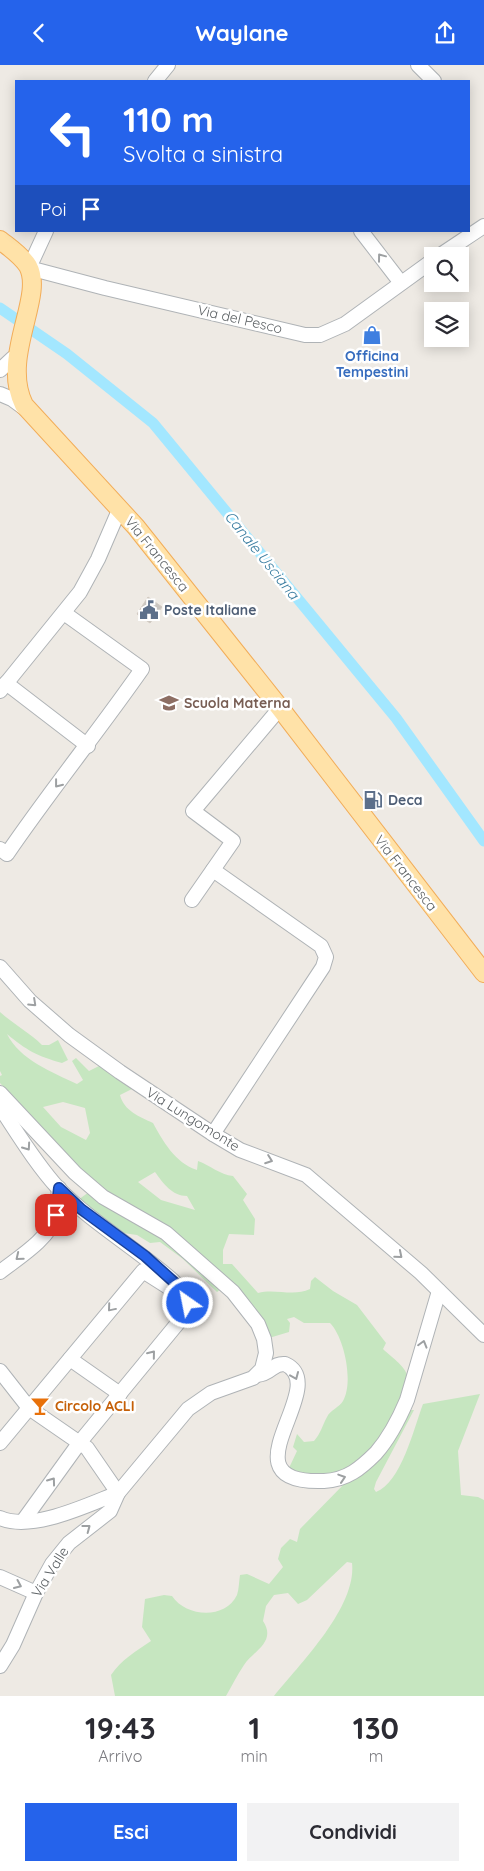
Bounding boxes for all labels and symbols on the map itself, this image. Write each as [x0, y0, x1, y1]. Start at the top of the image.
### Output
one-way arrow [378, 253, 387, 263]
street label: Via del Pesco [196, 301, 284, 337]
shop icon: Officina Tempestini [361, 324, 383, 346]
place label: Officina Tempestini [336, 347, 408, 381]
water label: Canale Usciana [221, 507, 304, 604]
street label: Via Francesca [121, 513, 193, 595]
public building icon: Poste Italiane [138, 599, 160, 621]
place label: Poste Italiane [164, 601, 256, 619]
school or university icon: Scuola Materna [158, 692, 180, 714]
place label: Scuola Materna [184, 694, 290, 712]
one-way arrow [55, 778, 63, 787]
fuel station icon: Deca [362, 789, 384, 811]
place label: Deca [388, 791, 422, 809]
street label: Via Francesca [371, 831, 441, 915]
one-way arrow [27, 997, 36, 1006]
street label: Via Lungomonte [143, 1083, 243, 1155]
one-way arrow [21, 1141, 30, 1151]
one-way arrow [264, 1154, 273, 1164]
pin [35, 1194, 77, 1236]
one-way arrow [393, 1249, 402, 1257]
one-way arrow [16, 1251, 25, 1259]
position arrow [161, 1276, 213, 1328]
one-way arrow [109, 1302, 117, 1311]
one-way arrow [417, 1340, 427, 1349]
one-way arrow [147, 1351, 155, 1360]
one-way arrow [289, 1371, 299, 1380]
bar icon: Circolo ACLI [29, 1395, 51, 1417]
place label: Circolo ACLI [55, 1397, 135, 1415]
one-way arrow [337, 1473, 346, 1483]
one-way arrow [46, 1478, 55, 1487]
one-way arrow [81, 1525, 91, 1534]
street label: Via Valle [27, 1543, 73, 1601]
one-way arrow [13, 1579, 22, 1589]

